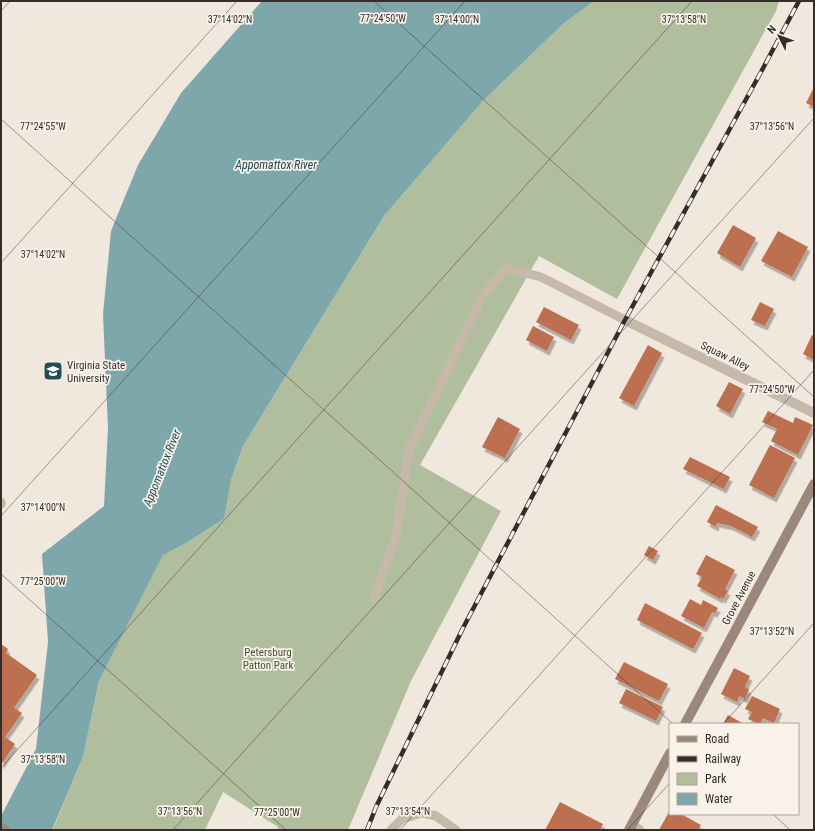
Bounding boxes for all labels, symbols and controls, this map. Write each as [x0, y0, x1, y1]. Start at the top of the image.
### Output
text: 77°24'50"W [360, 13, 406, 24]
text: 37°14'02"N [208, 14, 252, 25]
text: 37°14'00"N [435, 14, 479, 25]
text: 37°13'58"N [662, 14, 706, 25]
north arrow [759, 16, 799, 56]
text: N [765, 23, 779, 37]
text: 77°24'55"W [20, 121, 66, 132]
text: 37°13'56"N [750, 121, 794, 132]
water label: Appomattox River [234, 158, 317, 172]
text: 37°14'02"N [21, 249, 65, 260]
street label: Squaw Alley [699, 339, 752, 374]
place label: Virginia State University [67, 359, 125, 385]
school or university icon: Virginia State University [42, 360, 64, 382]
text: 77°24'50"W [749, 384, 795, 395]
water label: Appomattox River [140, 427, 184, 509]
text: 37°14'00"N [21, 502, 65, 513]
street label: Grove Avenue [719, 569, 759, 627]
text: 77°25'00"W [20, 576, 66, 587]
text: 37°13'52"N [750, 626, 794, 637]
park label: Petersburg Patton Park [243, 646, 293, 672]
legend [669, 723, 799, 815]
text: Road [705, 732, 729, 746]
text: Railway [705, 752, 741, 766]
text: 37°13'58"N [21, 754, 65, 765]
text: Park [705, 772, 727, 786]
text: Water [705, 792, 733, 806]
text: 37°13'56"N [158, 806, 202, 817]
text: 37°13'54"N [386, 806, 430, 817]
text: 77°25'00"W [254, 807, 300, 818]

